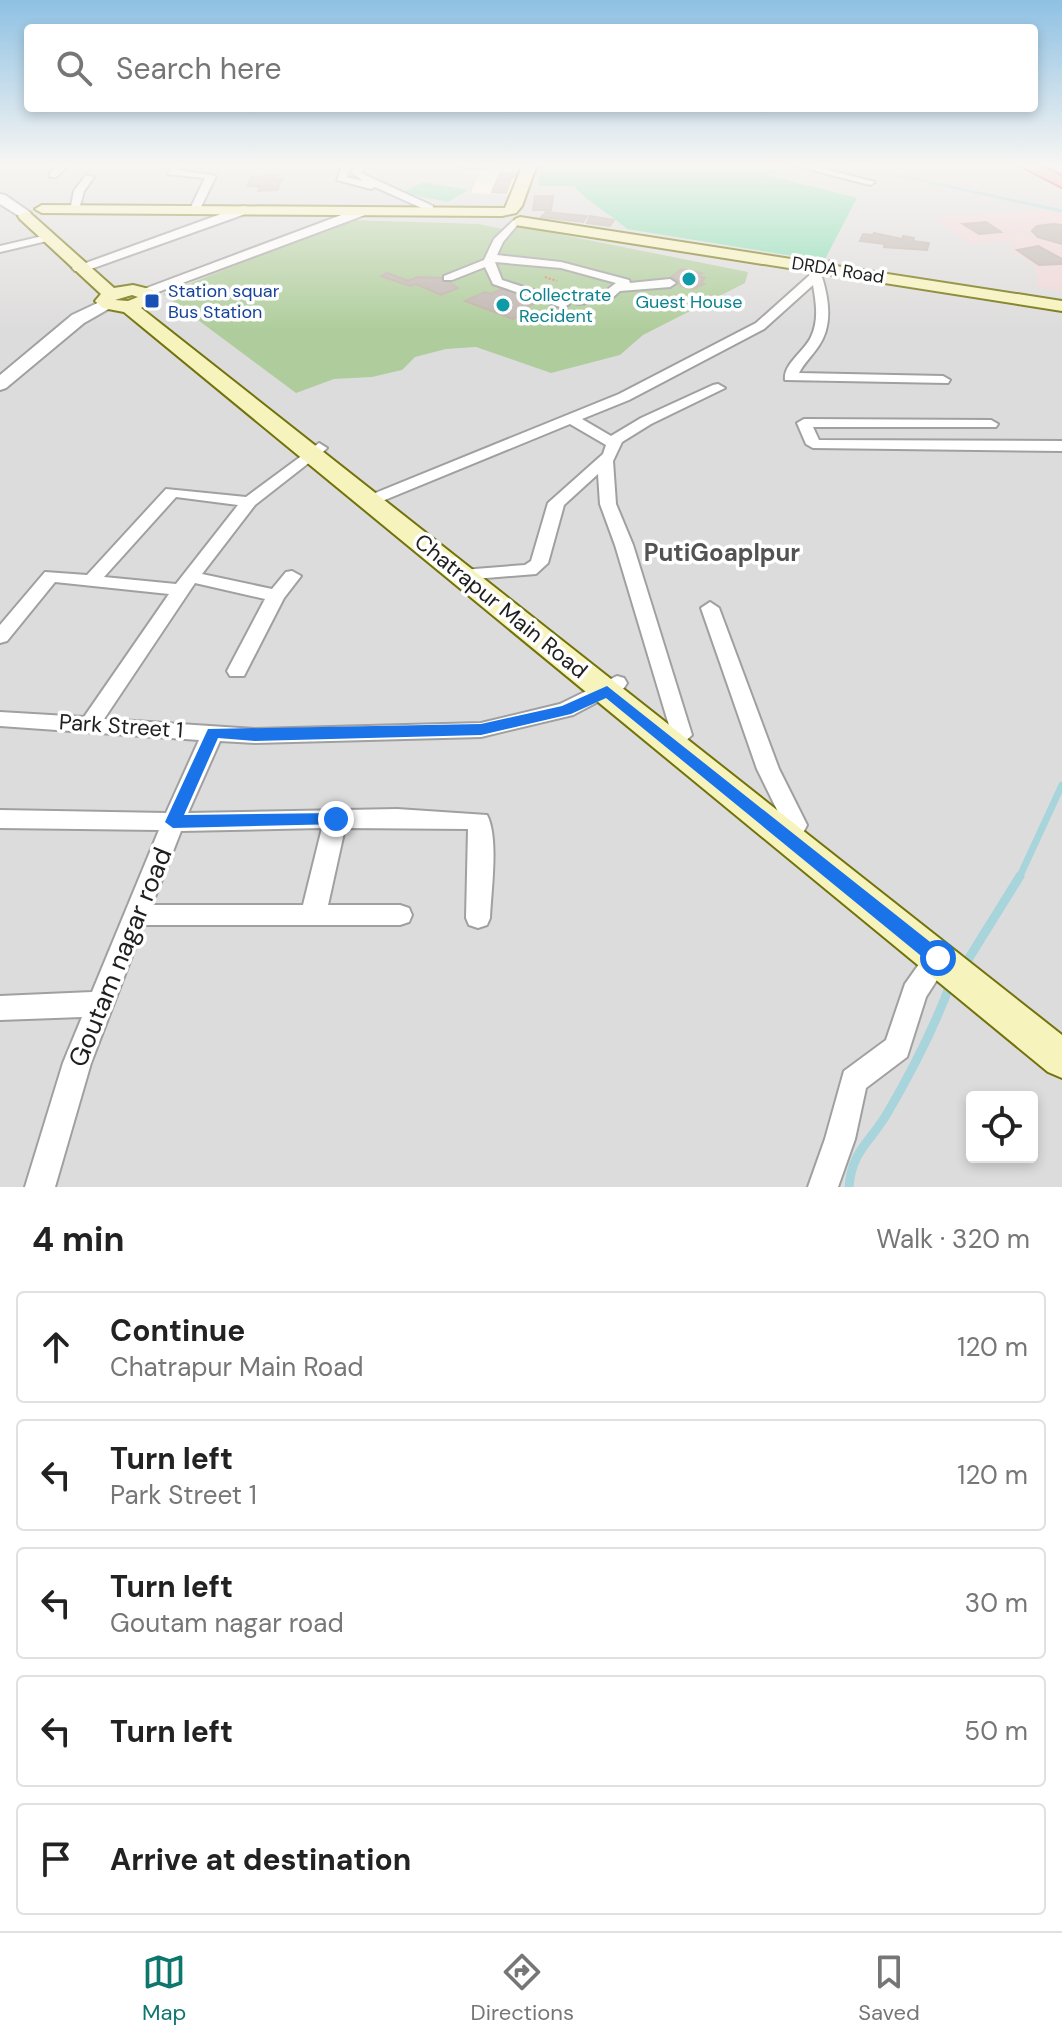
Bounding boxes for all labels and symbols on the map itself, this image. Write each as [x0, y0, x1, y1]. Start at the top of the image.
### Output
street label: DRDA Road [790, 251, 886, 289]
marker: Guest House [680, 270, 698, 288]
place label: Station squar Bus Station [168, 279, 280, 324]
place label: Collectrate Recident [519, 283, 611, 328]
place label: Guest House [635, 290, 743, 314]
marker: Station squar Bus Station [143, 292, 161, 310]
marker: Collectrate Recident [494, 296, 512, 314]
street label: Chatrapur Main Road [408, 527, 594, 685]
district label: PutiGoaplpur [644, 537, 800, 568]
street label: Park Street 1 [58, 707, 184, 745]
route end [318, 801, 354, 837]
street label: Goutam nagar road [60, 842, 180, 1072]
route start [920, 940, 956, 976]

